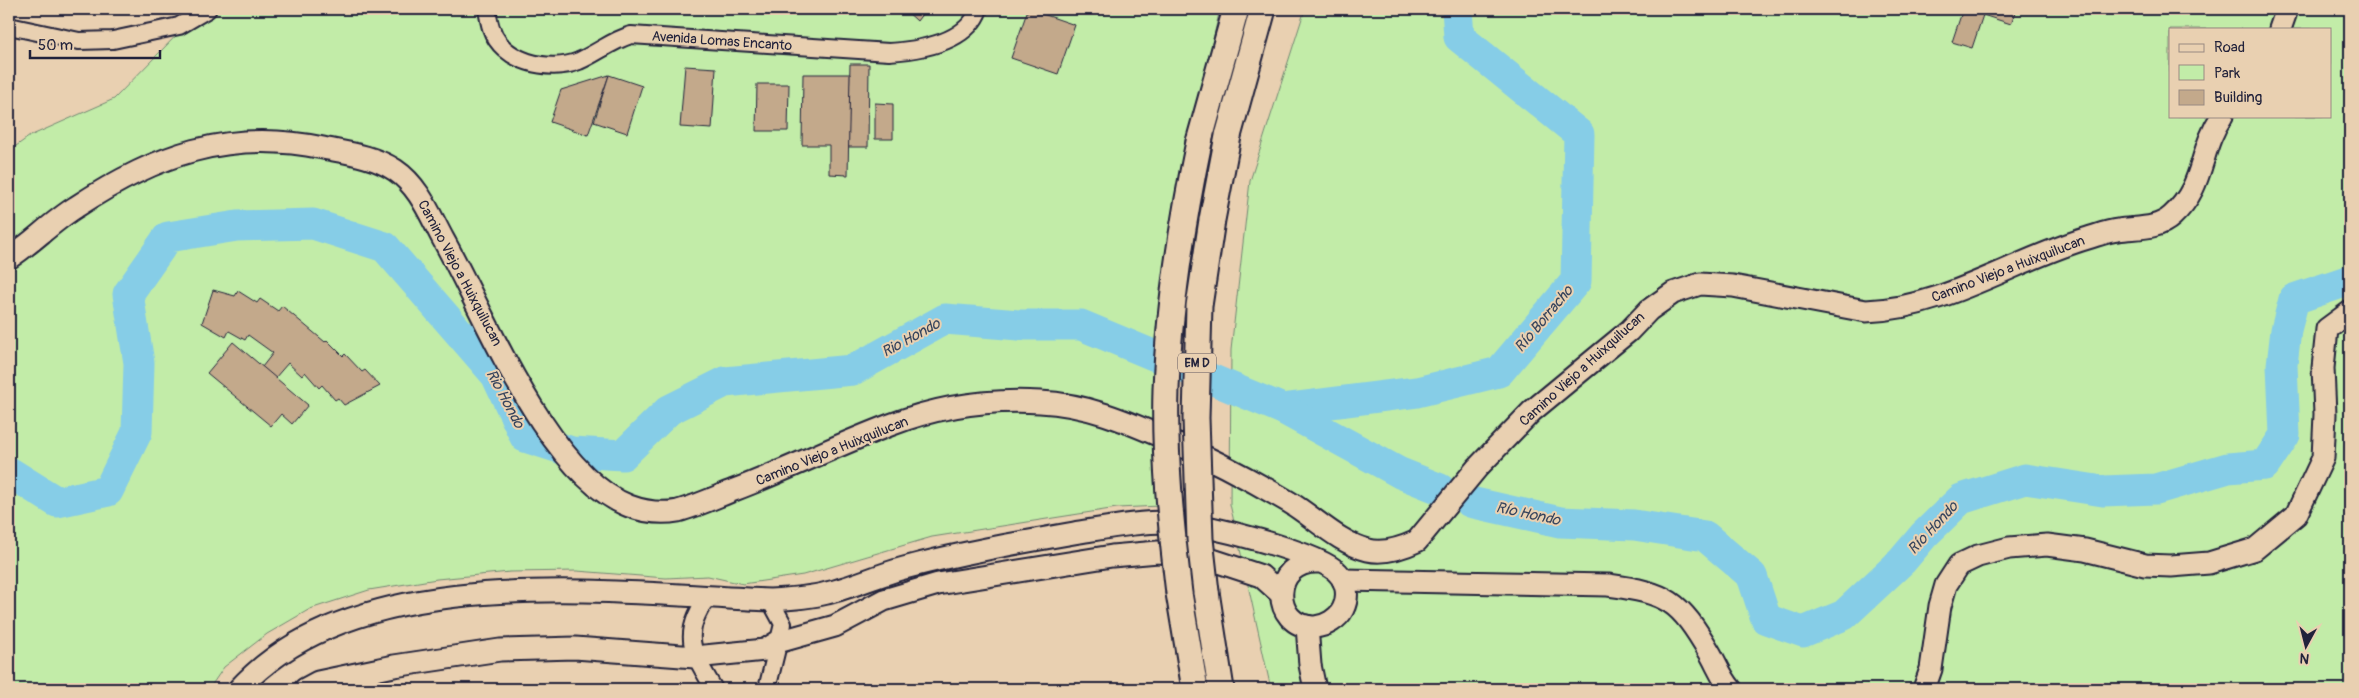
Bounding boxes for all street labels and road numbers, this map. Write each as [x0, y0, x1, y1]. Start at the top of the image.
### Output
street label: Avenida Lomas Encanto [651, 28, 793, 54]
street label: Camino Viejo a Huixquilucan [414, 197, 506, 349]
street label: Camino Viejo a Huixquilucan [1929, 232, 2087, 306]
street label: Camino Viejo a Huixquilucan [1516, 308, 1648, 430]
road number: EM D [1178, 353, 1216, 372]
street label: Camino Viejo a Huixquilucan [753, 413, 911, 489]

